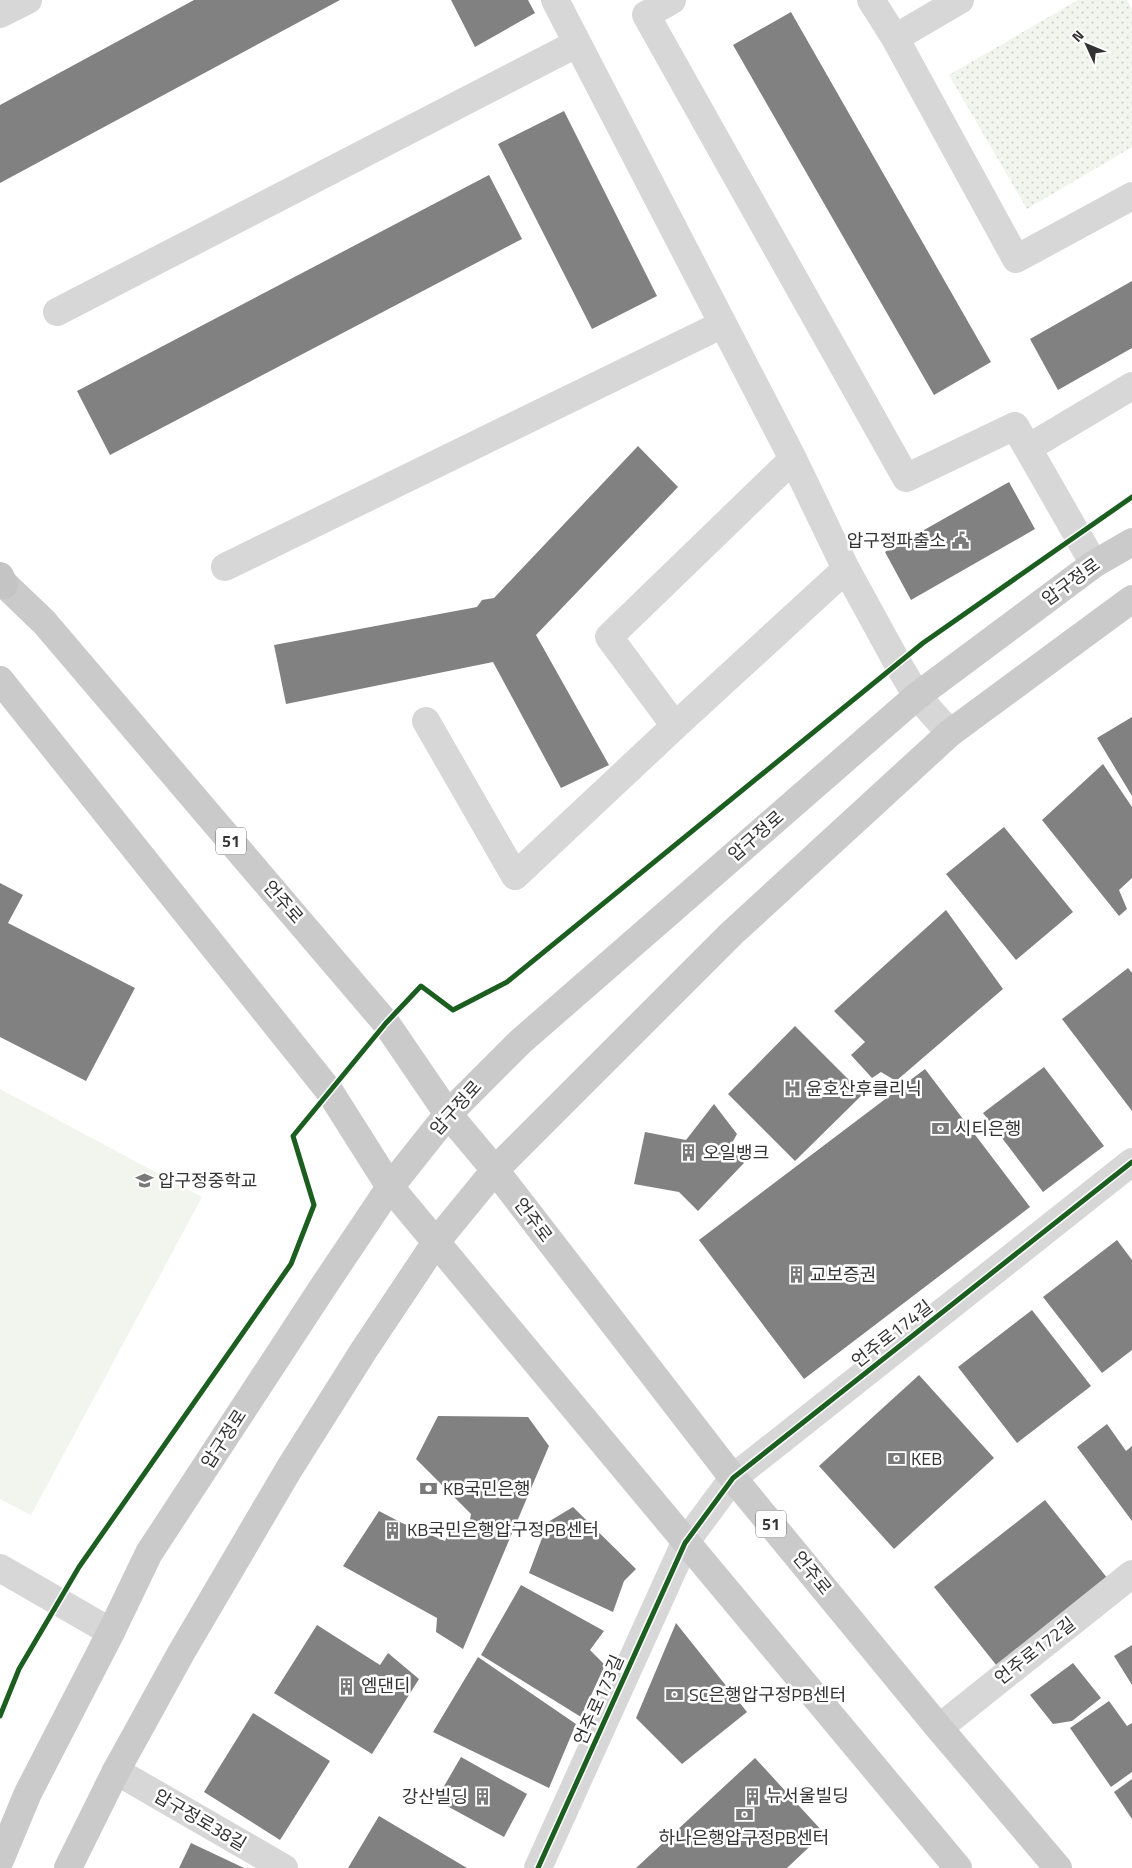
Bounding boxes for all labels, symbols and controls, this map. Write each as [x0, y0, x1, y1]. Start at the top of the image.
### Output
north arrow [1062, 20, 1112, 70]
text: N [1066, 25, 1088, 46]
place label: 압구정파출소 [847, 527, 946, 554]
public building icon: 압구정파출소 [950, 531, 970, 551]
street label: 압구정로 [1036, 551, 1105, 612]
street label: 압구정로 [722, 804, 790, 868]
road number: 51 [216, 828, 246, 854]
street label: 언주로 [257, 874, 310, 929]
street label: 압구정로 [423, 1074, 488, 1141]
place label: 윤호산후클리닉 [806, 1075, 922, 1102]
hospital icon: 윤호산후클리닉 [782, 1079, 802, 1099]
place label: 시티은행 [955, 1115, 1021, 1142]
bank icon: 시티은행 [931, 1119, 951, 1139]
place label: 오일뱅크 [703, 1139, 769, 1166]
building icon: 오일뱅크 [679, 1143, 699, 1163]
place label: 압구정중학교 [158, 1167, 257, 1194]
school or university icon: 압구정중학교 [134, 1171, 154, 1191]
street label: 언주로 [508, 1192, 559, 1248]
place label: 교보증권 [810, 1261, 876, 1288]
building icon: 교보증권 [786, 1265, 806, 1285]
street label: 언주로174길 [845, 1293, 938, 1374]
street label: 압구정로 [194, 1404, 253, 1474]
place label: KEB [911, 1445, 942, 1472]
bank icon: KEB [887, 1449, 907, 1469]
place label: KB국민은행 [443, 1475, 531, 1502]
bank icon: KB국민은행 [419, 1479, 439, 1499]
road number: 51 [756, 1510, 786, 1538]
place label: KB국민은행압구정PB센터 [407, 1516, 599, 1543]
building icon: KB국민은행압구정PB센터 [383, 1520, 403, 1540]
street label: 언주로 [786, 1545, 839, 1600]
street label: 언주로172길 [988, 1610, 1081, 1691]
street label: 언주로173길 [567, 1650, 630, 1749]
place label: 엠댄디 [361, 1672, 411, 1699]
building icon: 엠댄디 [337, 1676, 357, 1696]
place label: SC은행압구정PB센터 [689, 1681, 846, 1708]
bank icon: SC은행압구정PB센터 [665, 1685, 685, 1705]
street label: 압구정로38길 [149, 1782, 252, 1857]
place label: 뉴서울빌딩 [766, 1782, 849, 1809]
place label: 강산빌딩 [402, 1783, 468, 1810]
building icon: 뉴서울빌딩 [742, 1786, 762, 1806]
building icon: 강산빌딩 [472, 1787, 492, 1807]
bank icon: 하나은행압구정PB센터 [734, 1805, 754, 1825]
place label: 하나은행압구정PB센터 [659, 1824, 829, 1851]

